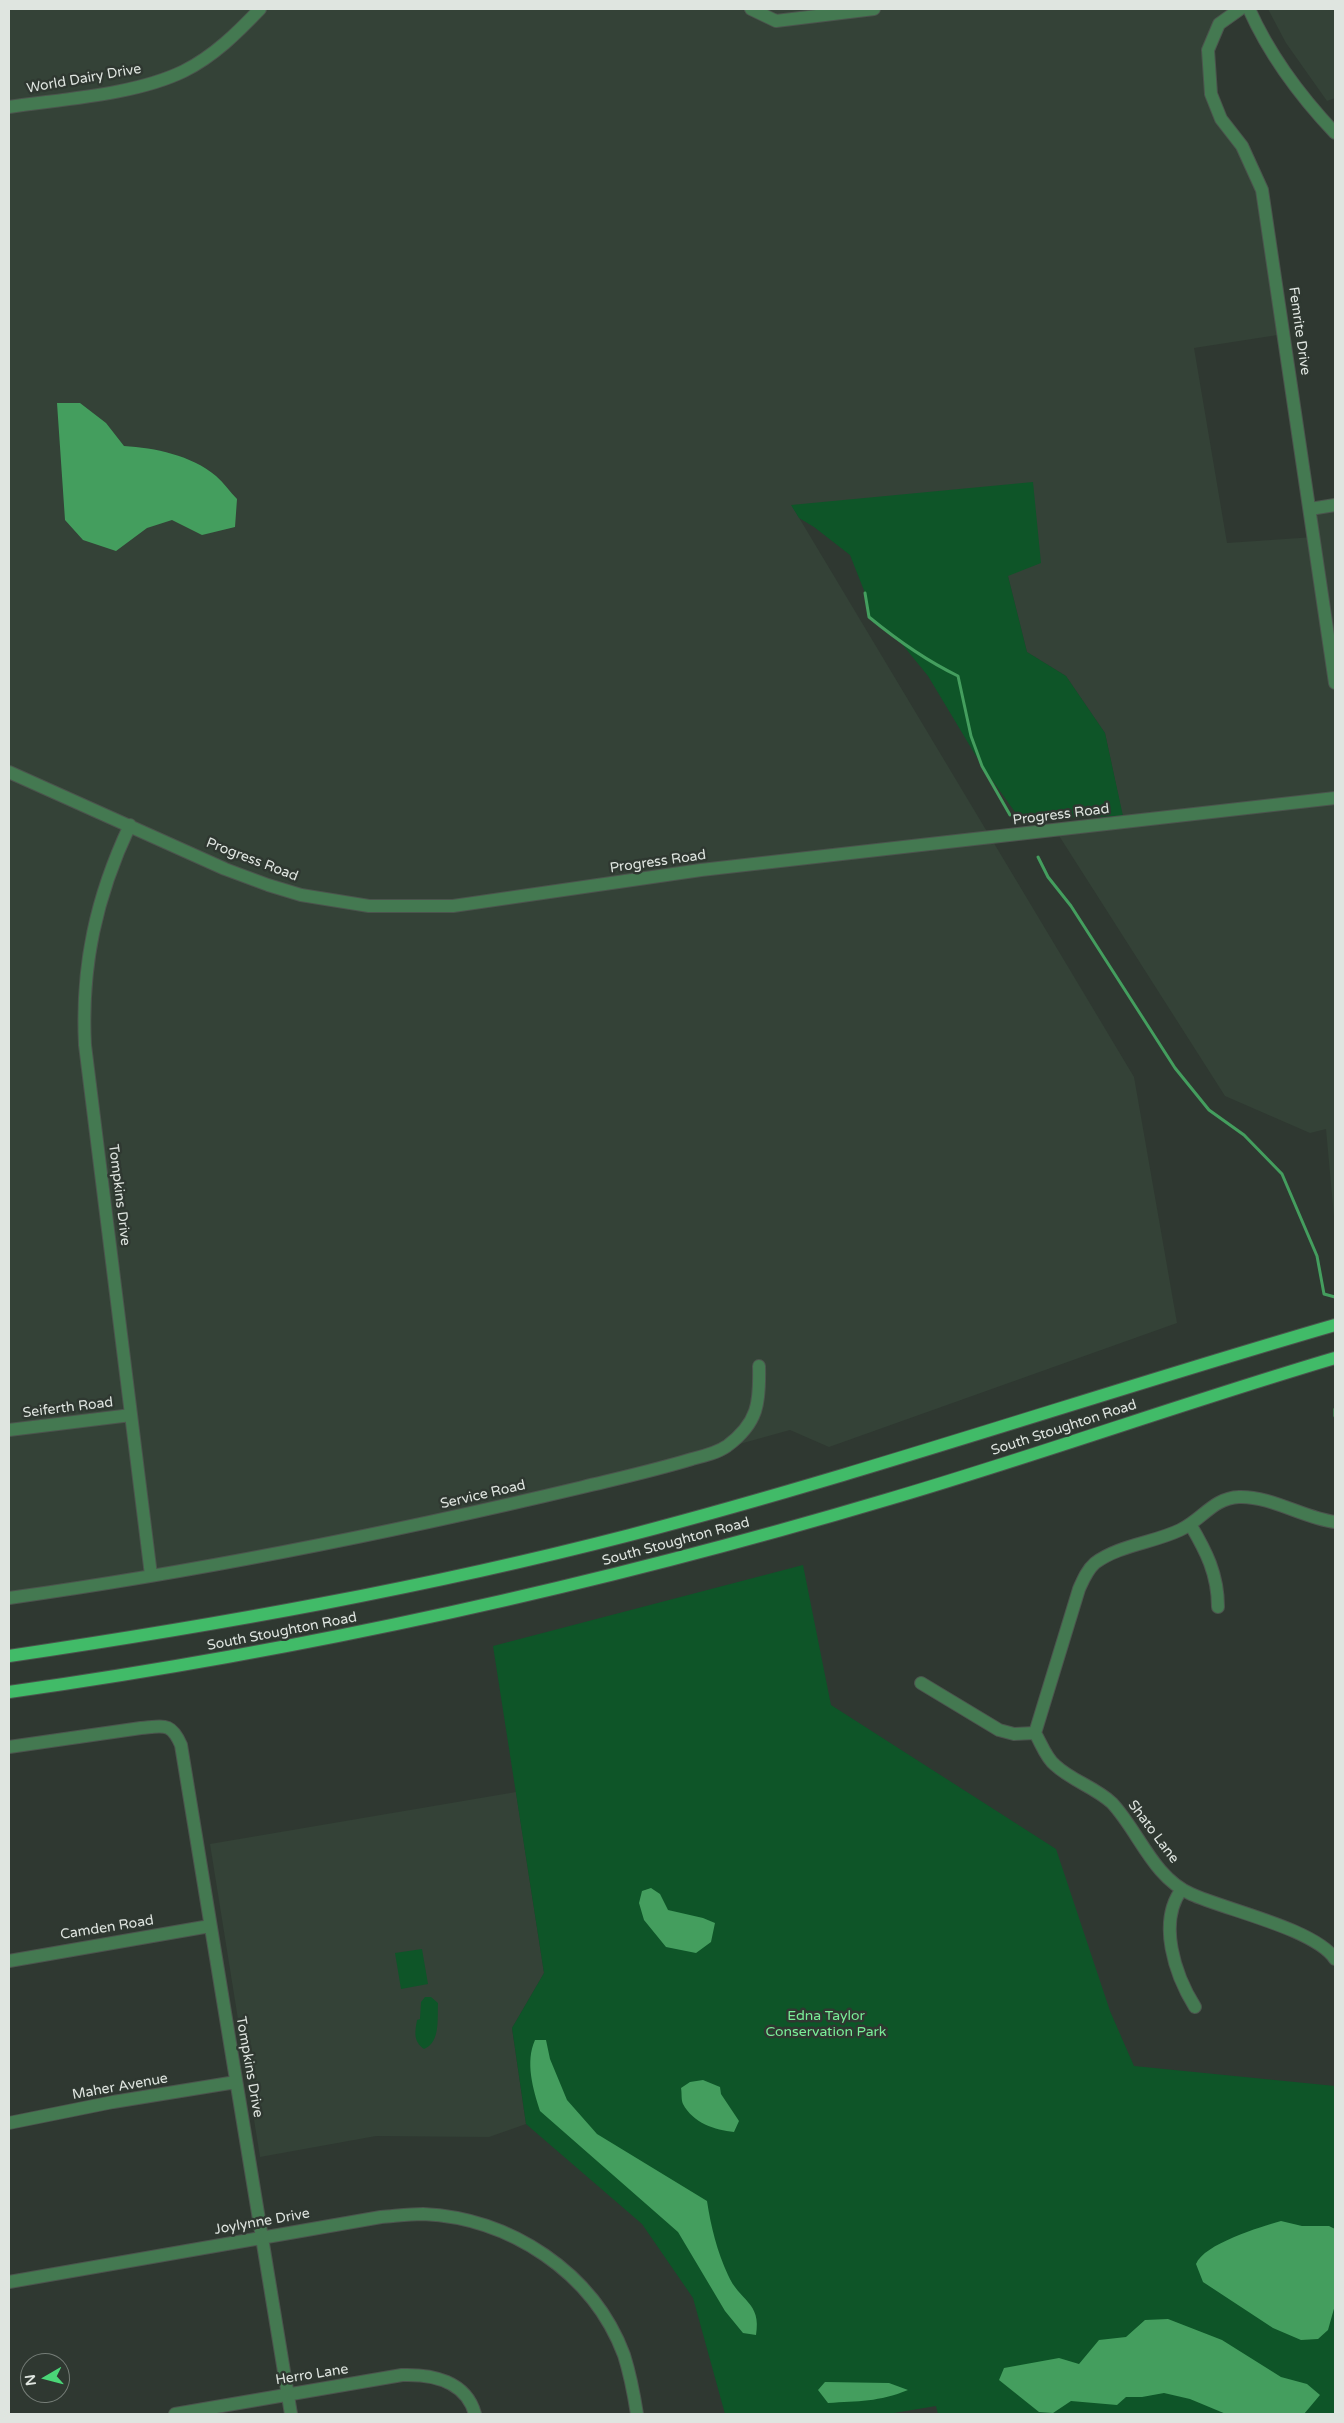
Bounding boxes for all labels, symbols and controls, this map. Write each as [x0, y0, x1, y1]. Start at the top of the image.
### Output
street label: World Dairy Drive [25, 61, 143, 97]
street label: Femrite Drive [1284, 286, 1314, 376]
street label: Progress Road [1012, 801, 1110, 829]
street label: Progress Road [204, 835, 300, 885]
street label: Progress Road [609, 847, 707, 877]
street label: Tompkins Drive [104, 1143, 134, 1247]
street label: Seiferth Road [22, 1394, 114, 1422]
street label: South Stoughton Road [989, 1397, 1139, 1459]
street label: Service Road [439, 1477, 527, 1513]
street label: South Stoughton Road [600, 1514, 752, 1570]
street label: South Stoughton Road [206, 1609, 358, 1655]
street label: Shato Lane [1124, 1797, 1182, 1867]
street label: Camden Road [59, 1912, 155, 1944]
park label: Edna Taylor Conservation Park [765, 2008, 887, 2040]
street label: Tompkins Drive [232, 2015, 266, 2119]
street label: Maher Avenue [71, 2070, 169, 2104]
street label: Joylynne Drive [213, 2205, 311, 2239]
north arrow [20, 2353, 70, 2403]
street label: Herro Lane [274, 2361, 350, 2389]
text: N [21, 2373, 40, 2387]

